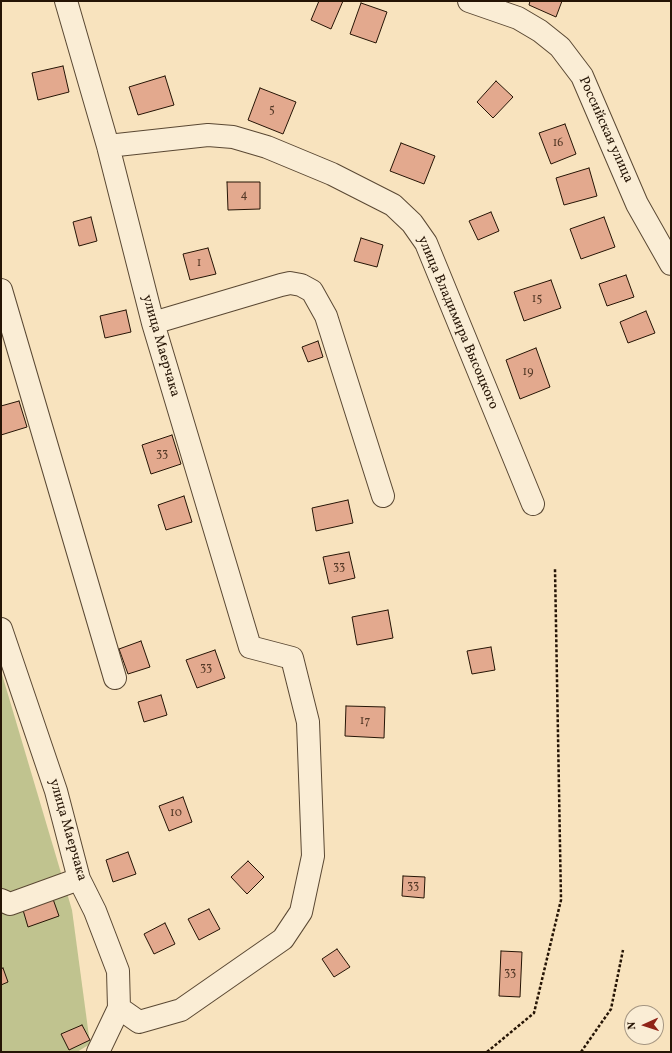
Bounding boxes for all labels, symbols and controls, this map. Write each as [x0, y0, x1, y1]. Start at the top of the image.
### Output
street label: Российская улица [574, 74, 636, 186]
house number: 5 [269, 104, 275, 118]
house number: 16 [553, 137, 563, 151]
house number: 4 [240, 189, 248, 203]
street label: улица Владимира Высоцкого [413, 234, 501, 412]
house number: 1 [197, 257, 201, 271]
street label: улица Маерчака [137, 293, 183, 399]
house number: 15 [532, 293, 542, 307]
house number: 19 [523, 366, 533, 380]
house number: 33 [156, 448, 168, 462]
house number: 33 [333, 561, 345, 575]
house number: 33 [200, 662, 212, 676]
house number: 17 [360, 715, 370, 729]
street label: улица Маерчака [44, 777, 90, 883]
house number: 10 [170, 807, 182, 821]
house number: 33 [407, 880, 419, 894]
house number: 33 [504, 967, 516, 981]
north arrow [624, 1005, 664, 1045]
text: N [625, 1021, 640, 1030]

